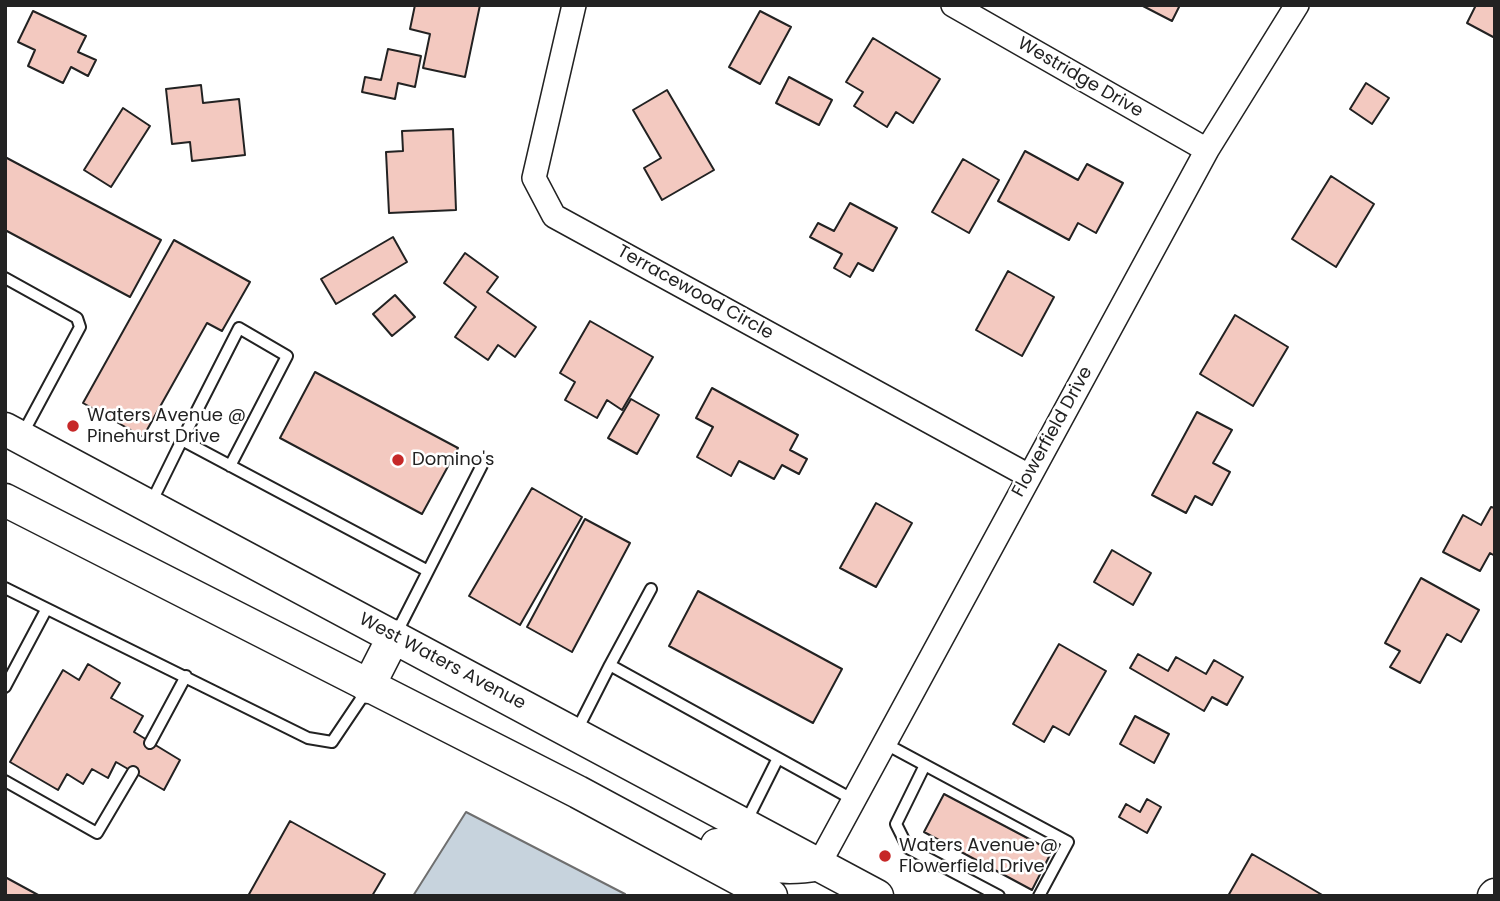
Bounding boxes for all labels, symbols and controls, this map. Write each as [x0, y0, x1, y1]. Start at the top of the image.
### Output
street label: Westridge Drive [1013, 33, 1147, 123]
street label: Terracewood Circle [613, 241, 777, 345]
street label: Flowerfield Drive [1008, 363, 1098, 501]
place label: Waters Avenue @ Pinehurst Drive [87, 405, 246, 448]
marker: Waters Avenue @ Pinehurst Drive [65, 418, 81, 434]
place label: Domino's [412, 449, 495, 471]
marker: Domino's [390, 452, 406, 468]
street label: West Waters Avenue [355, 609, 529, 715]
place label: Waters Avenue @ Flowerfield Drive [899, 835, 1058, 878]
marker: Waters Avenue @ Flowerfield Drive [877, 848, 893, 864]

